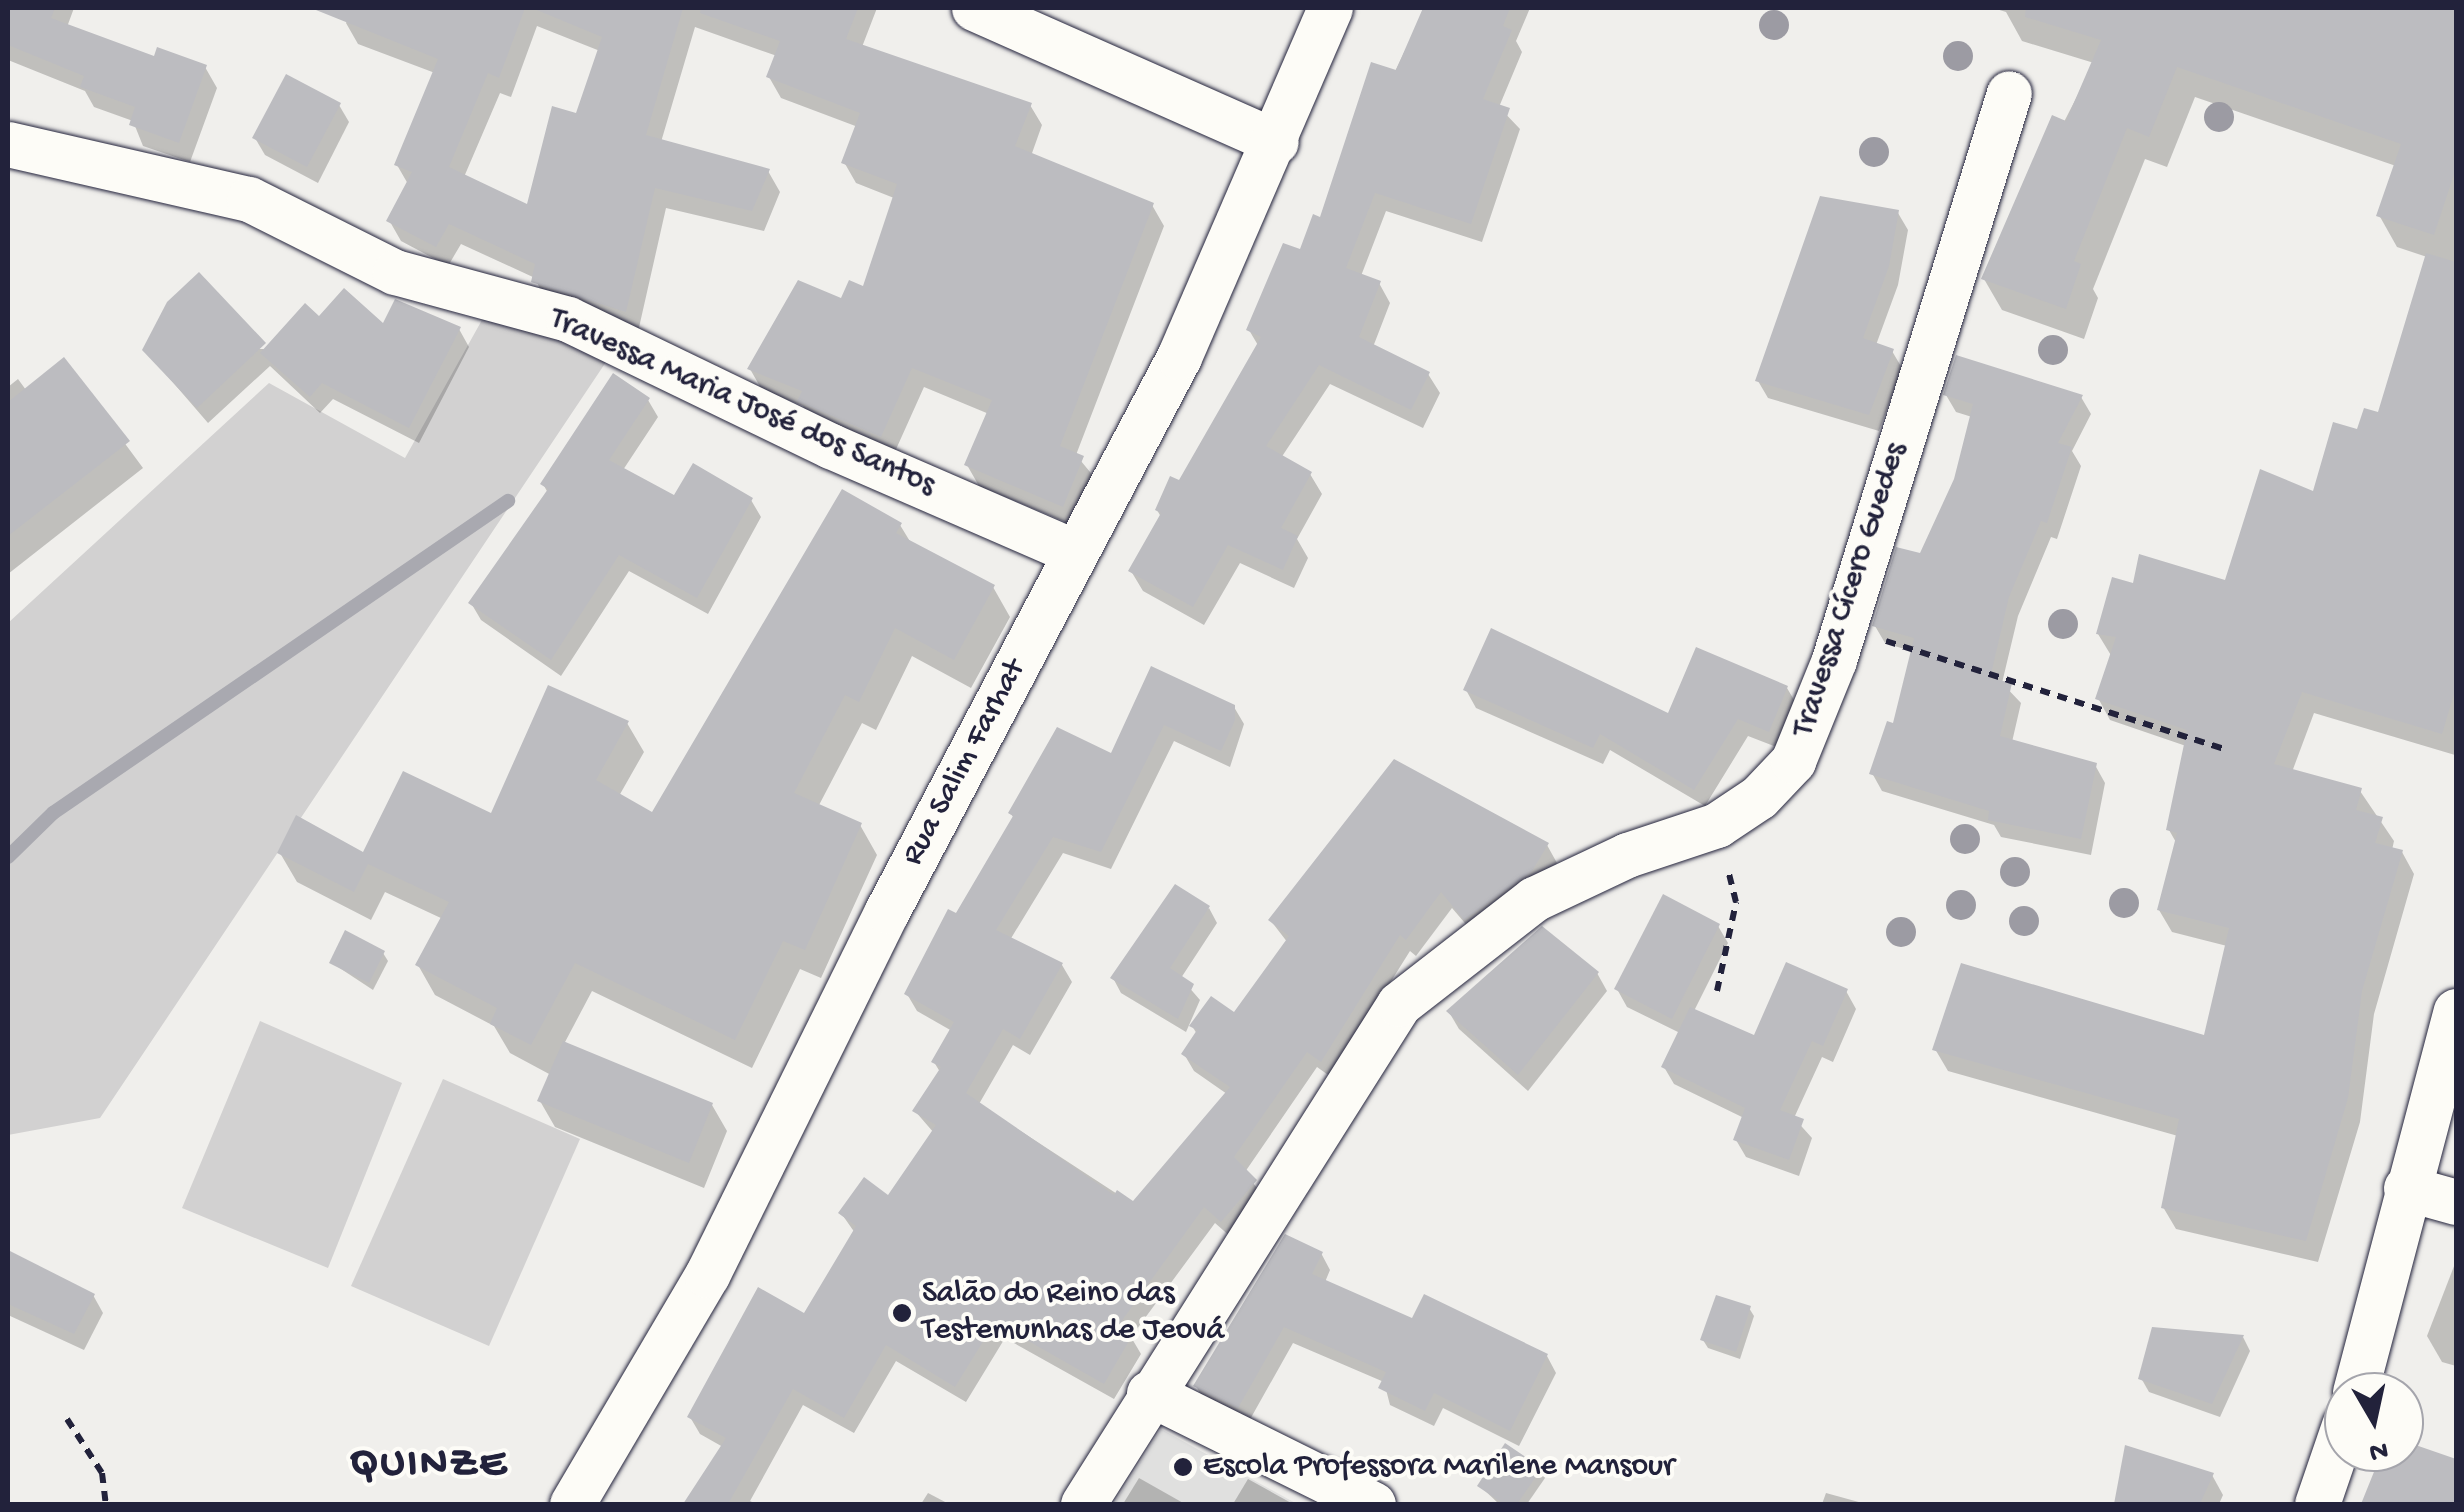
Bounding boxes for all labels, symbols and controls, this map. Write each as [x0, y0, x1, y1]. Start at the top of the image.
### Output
street label: Travessa Maria José dos Santos [543, 300, 941, 506]
street label: Travessa Cícero Guedes [1785, 438, 1917, 742]
street label: Rua Salim Farhat [895, 654, 1035, 872]
place label: Salão do Reino das Testemunhas de Jeová [922, 1276, 1224, 1351]
marker: Salão do Reino das Testemunhas de Jeová [891, 1302, 913, 1324]
north arrow [2324, 1372, 2424, 1472]
text: N [2367, 1432, 2390, 1468]
district label: QUINZE [350, 1441, 508, 1491]
place label: Escola Professora Marilene Mansour [1203, 1448, 1674, 1486]
marker: Escola Professora Marilene Mansour [1172, 1456, 1194, 1478]

